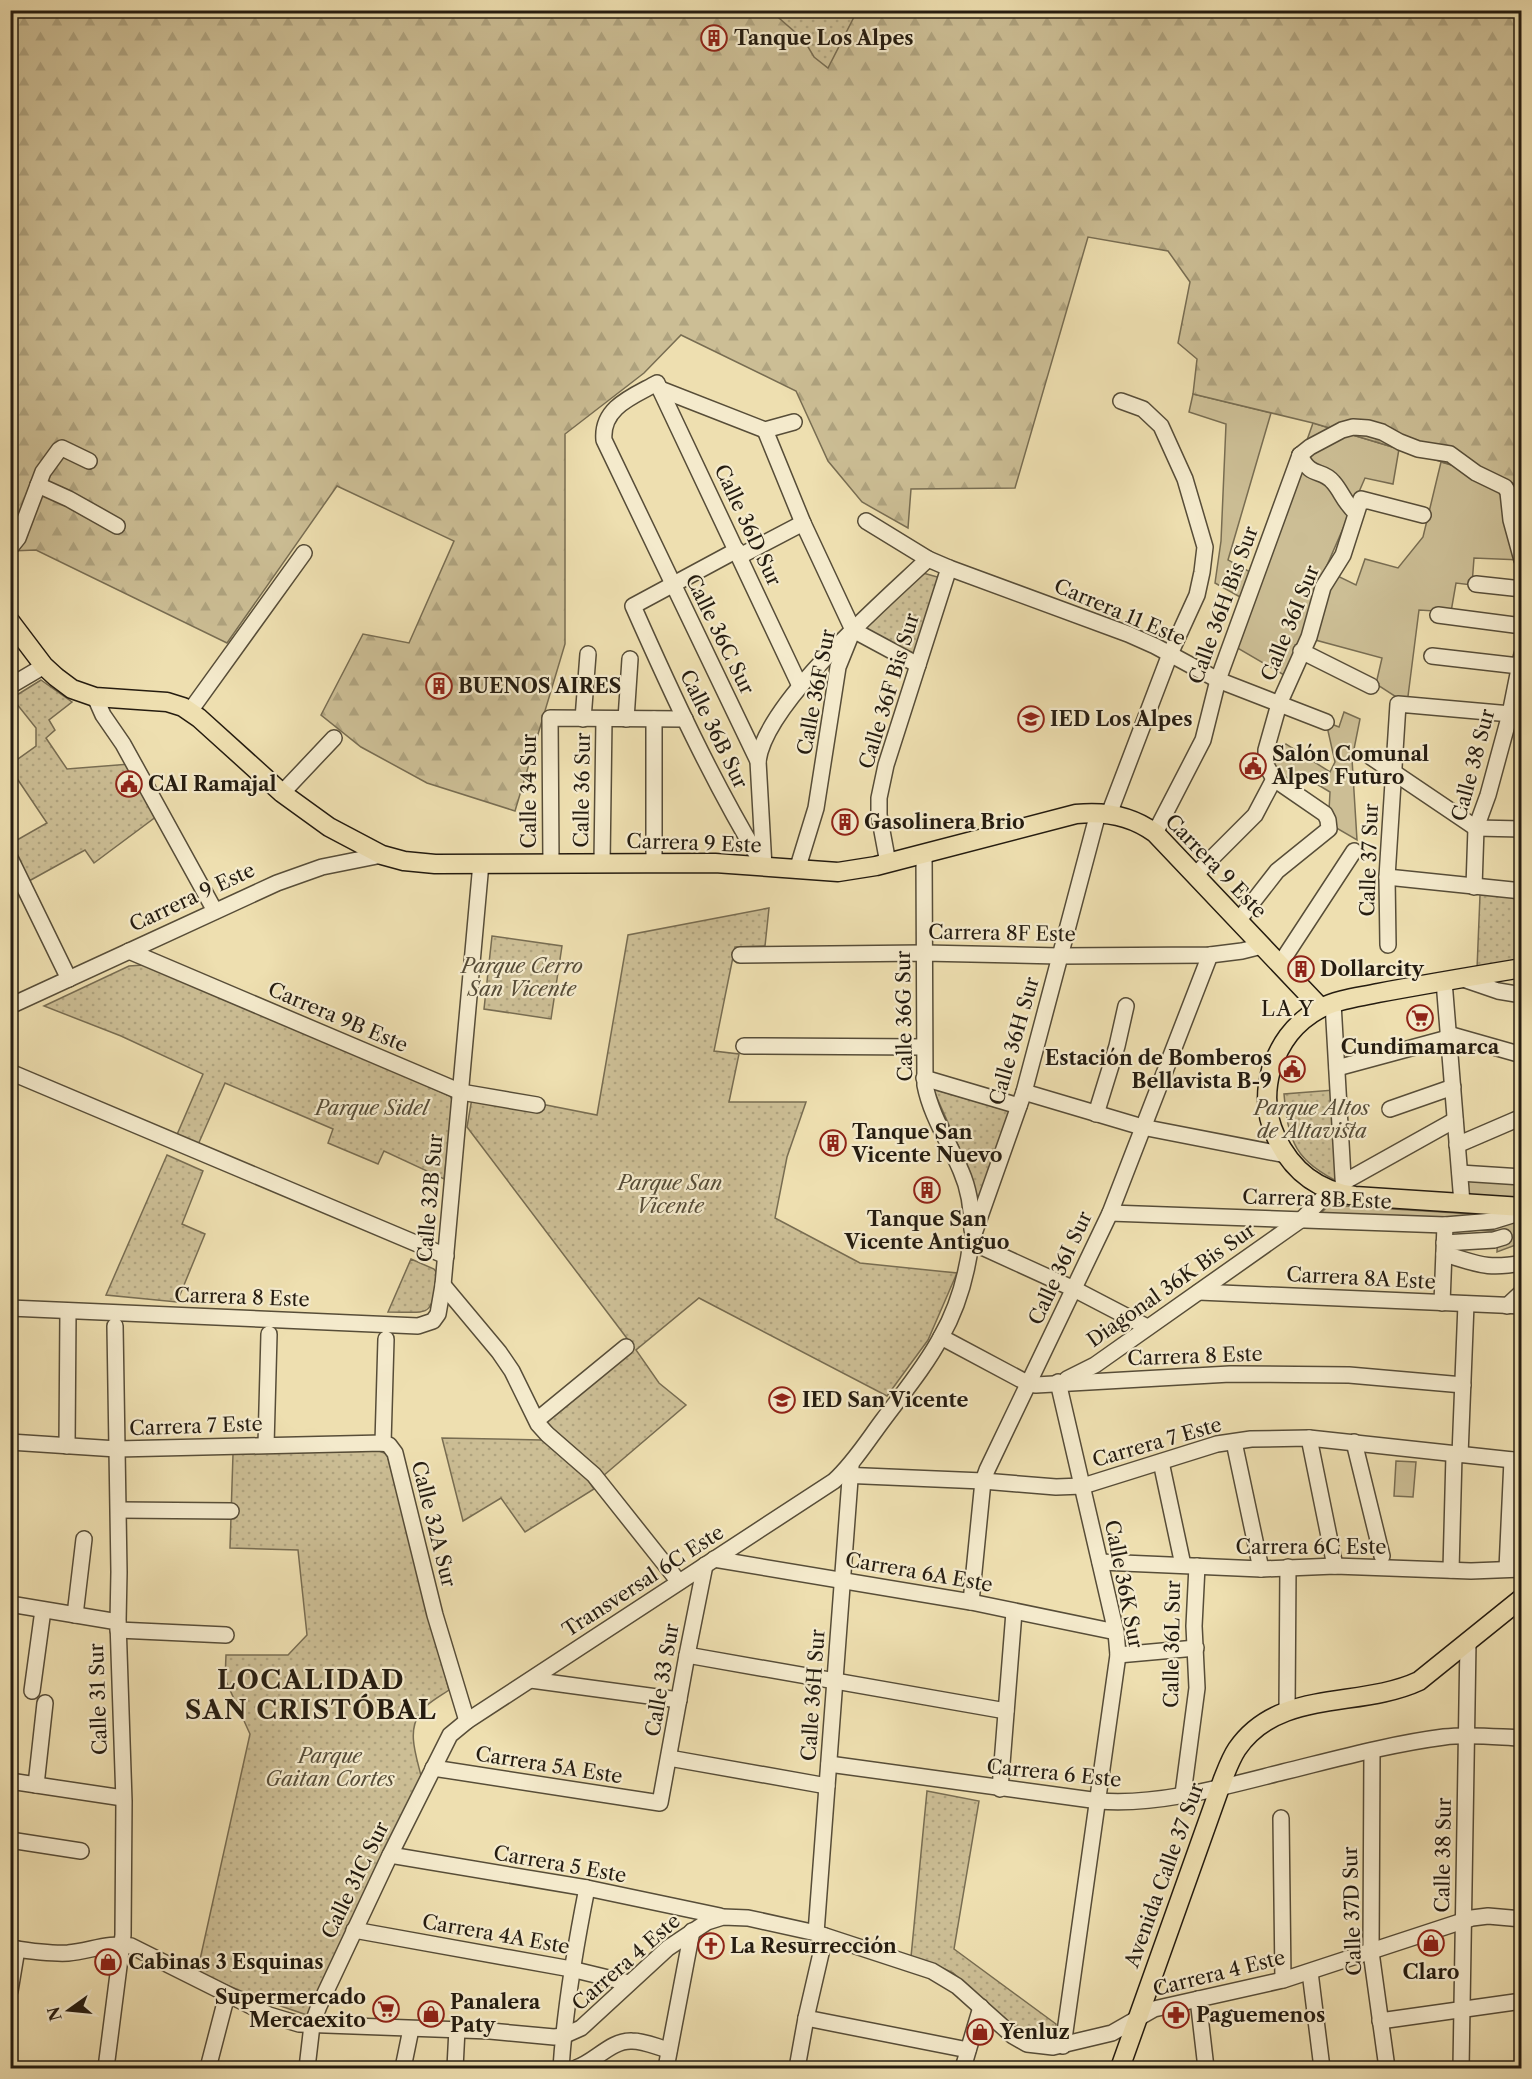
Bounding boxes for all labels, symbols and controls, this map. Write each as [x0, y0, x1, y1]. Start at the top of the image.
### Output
building icon: Tanque Los Alpes [699, 23, 729, 53]
place label: Tanque Los Alpes [734, 26, 914, 50]
street label: Calle 36D Sur [709, 460, 787, 590]
street label: Calle 36H Bis Sur [1183, 522, 1263, 687]
street label: Calle 36I Sur [1256, 561, 1324, 684]
street label: Calle 36C Sur [681, 570, 760, 698]
street label: Carrera 11 Este [1051, 573, 1189, 651]
street label: Calle 36F Bis Sur [854, 610, 924, 772]
street label: Calle 36F Sur [792, 627, 840, 757]
street label: Calle 36B Sur [675, 666, 753, 793]
building icon: BUENOS AIRES [424, 671, 454, 701]
place label: BUENOS AIRES [458, 674, 621, 698]
school or university icon: IED Los Alpes [1016, 704, 1046, 734]
street label: Calle 38 Sur [1446, 706, 1500, 824]
place label: IED Los Alpes [1050, 707, 1192, 731]
street label: Calle 36 Sur [569, 732, 595, 848]
street label: Calle 34 Sur [517, 733, 541, 849]
place label: Salón Comunal Alpes Futuro [1271, 742, 1429, 789]
public building icon: Salón Comunal Alpes Futuro [1238, 751, 1268, 781]
public building icon: CAI Ramajal [114, 769, 144, 799]
place label: CAI Ramajal [148, 772, 277, 796]
street label: Calle 37 Sur [1355, 802, 1383, 917]
building icon: Gasolinera Brio [830, 807, 860, 837]
street label: Carrera 9 Este [1160, 809, 1272, 923]
place label: Gasolinera Brio [864, 810, 1025, 834]
street label: Carrera 9 Este [626, 829, 762, 857]
street label: Carrera 9 Este [126, 858, 258, 936]
street label: Carrera 8F Este [928, 920, 1076, 946]
street label: Calle 36G Sur [891, 950, 917, 1082]
park label: Parque Cerro San Vicente [459, 954, 583, 1001]
building icon: Dollarcity [1286, 954, 1316, 984]
place label: Dollarcity [1320, 957, 1425, 981]
street label: Calle 36H Sur [984, 974, 1044, 1108]
street label: Carrera 9B Este [265, 977, 411, 1057]
district label: LA Y [1261, 996, 1315, 1021]
supermarket icon: Cundimamarca [1405, 1003, 1435, 1033]
place label: Cundimamarca [1341, 1035, 1500, 1059]
place label: Estación de Bomberos Bellavista B-9 [1045, 1046, 1272, 1093]
public building icon: Estación de Bomberos Bellavista B-9 [1277, 1054, 1307, 1084]
park label: Parque Sidel [313, 1096, 431, 1120]
park label: Parque Altos de Altavista [1252, 1096, 1370, 1143]
place label: Tanque San Vicente Nuevo [851, 1120, 1002, 1167]
building icon: Tanque San Vicente Nuevo [818, 1128, 848, 1158]
street label: Calle 32B Sur [412, 1132, 448, 1263]
park label: Parque San Vicente [616, 1171, 722, 1218]
building icon: Tanque San Vicente Antiguo [912, 1175, 942, 1205]
street label: Carrera 8B Este [1242, 1184, 1392, 1214]
place label: Tanque San Vicente Antiguo [843, 1207, 1010, 1254]
street label: Calle 36I Sur [1023, 1207, 1097, 1329]
street label: Diagonal 36K Bis Sur [1082, 1218, 1260, 1352]
street label: Carrera 8A Este [1286, 1262, 1436, 1294]
street label: Carrera 8 Este [174, 1283, 310, 1311]
street label: Carrera 8 Este [1127, 1342, 1263, 1370]
school or university icon: IED San Vicente [767, 1385, 797, 1415]
place label: IED San Vicente [802, 1388, 969, 1412]
street label: Carrera 7 Este [129, 1412, 263, 1440]
street label: Carrera 7 Este [1089, 1412, 1225, 1472]
street label: Calle 32A Sur [407, 1459, 461, 1590]
street label: Calle 36K Sur [1100, 1518, 1148, 1651]
street label: Transversal 6C Este [558, 1520, 728, 1642]
street label: Carrera 6C Este [1236, 1535, 1386, 1559]
street label: Carrera 6A Este [843, 1547, 995, 1597]
street label: Calle 36L Sur [1159, 1579, 1185, 1708]
street label: Calle 33 Sur [640, 1621, 684, 1738]
street label: Calle 36H Sur [796, 1628, 830, 1762]
street label: Calle 31 Sur [84, 1642, 112, 1755]
district label: LOCALIDAD SAN CRISTÓBAL [185, 1664, 437, 1726]
street label: Carrera 5A Este [474, 1742, 624, 1788]
park label: Parque Gaitan Cortes [265, 1744, 395, 1791]
street label: Carrera 6 Este [985, 1754, 1123, 1792]
street label: Avenida Calle 37 Sur [1119, 1779, 1209, 1972]
street label: Calle 38 Sur [1430, 1797, 1456, 1913]
street label: Calle 31C Sur [316, 1817, 394, 1942]
street label: Carrera 5 Este [492, 1840, 628, 1888]
street label: Calle 37D Sur [1338, 1845, 1366, 1976]
street label: Carrera 4A Este [420, 1909, 572, 1959]
street label: Carrera 4 Este [567, 1909, 685, 2015]
shop icon: Claro [1416, 1928, 1446, 1958]
church icon: La Resurrección [696, 1931, 726, 1961]
place label: La Resurrección [730, 1934, 897, 1958]
street label: Carrera 4 Este [1150, 1945, 1288, 2001]
shop icon: Cabinas 3 Esquinas [93, 1947, 123, 1977]
place label: Cabinas 3 Esquinas [128, 1950, 324, 1974]
place label: Claro [1403, 1960, 1460, 1984]
north arrow [39, 1980, 99, 2040]
place label: Supermercado Mercaexito [215, 1985, 366, 2032]
place label: Panalera Paty [450, 1990, 541, 2037]
supermarket icon: Supermercado Mercaexito [371, 1994, 401, 2024]
shop icon: Panalera Paty [416, 1999, 446, 2029]
pharmacy icon: Paguemenos [1161, 2000, 1191, 2030]
place label: Paguemenos [1196, 2003, 1325, 2027]
text: N [43, 2004, 66, 2023]
shop icon: Yenluz [965, 2017, 995, 2047]
place label: Yenluz [999, 2020, 1070, 2044]

